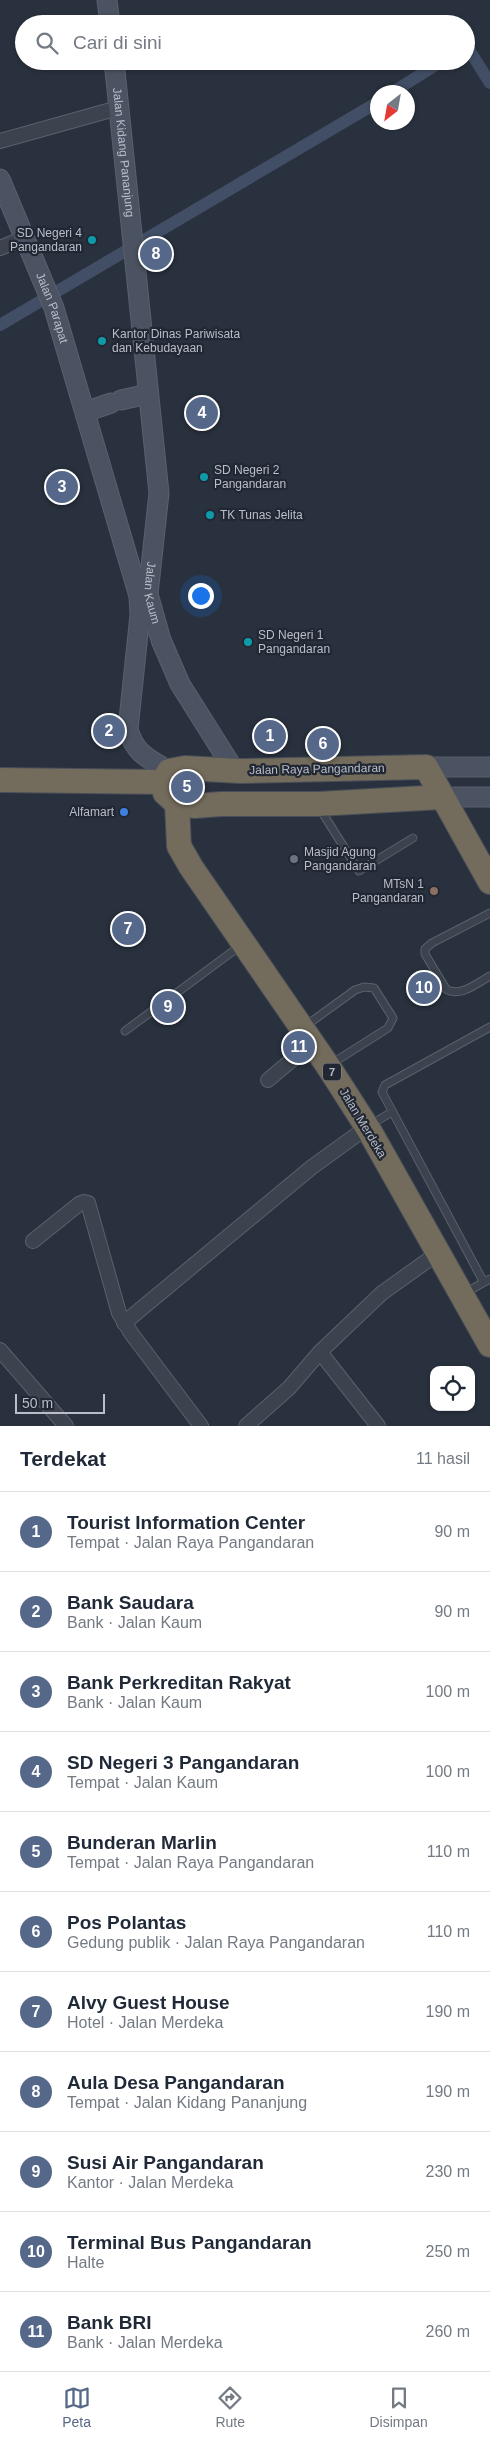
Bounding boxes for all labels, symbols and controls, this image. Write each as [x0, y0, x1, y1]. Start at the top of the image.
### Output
search box [15, 15, 475, 70]
icon: search [33, 29, 61, 57]
text: Cari di sini [73, 32, 162, 53]
north arrow [370, 85, 415, 130]
street label: Jalan Kidang Pananjung [110, 87, 137, 218]
place label: SD Negeri 4 Pangandaran [10, 226, 82, 254]
marker: SD Negeri 4 Pangandaran [86, 234, 98, 246]
pin: 8 [140, 235, 172, 273]
street label: Jalan Parapat [33, 270, 71, 345]
place label: Kantor Dinas Pariwisata dan Kebudayaan [112, 327, 240, 355]
marker: Kantor Dinas Pariwisata dan Kebudayaan [96, 335, 108, 347]
pin: 4 [186, 394, 218, 432]
place label: SD Negeri 2 Pangandaran [214, 463, 286, 491]
pin: 3 [46, 468, 78, 506]
marker: SD Negeri 2 Pangandaran [198, 471, 210, 483]
place label: TK Tunas Jelita [220, 508, 303, 522]
marker: TK Tunas Jelita [204, 509, 216, 521]
street label: Jalan Kaum [141, 561, 163, 626]
your location [188, 583, 214, 609]
place label: SD Negeri 1 Pangandaran [258, 628, 330, 656]
marker: SD Negeri 1 Pangandaran [242, 636, 254, 648]
pin: 2 [93, 712, 125, 750]
pin: 1 [254, 717, 286, 755]
pin: 6 [307, 725, 339, 763]
street label: Jalan Raya Pangandaran [249, 761, 385, 777]
pin: 5 [171, 768, 203, 806]
place label: Alfamart [69, 805, 115, 819]
marker: Alfamart [118, 806, 130, 818]
place label: Masjid Agung Pangandaran [304, 845, 376, 873]
marker: Masjid Agung Pangandaran [288, 853, 300, 865]
place label: MTsN 1 Pangandaran [352, 877, 424, 905]
marker: MTsN 1 Pangandaran [428, 885, 440, 897]
pin: 7 [112, 910, 144, 948]
pin: 10 [408, 969, 440, 1007]
pin: 9 [152, 988, 184, 1026]
pin: 11 [283, 1028, 315, 1066]
road number: 7 [323, 1064, 341, 1080]
street label: Jalan Merdeka [337, 1086, 389, 1161]
map controls [430, 1366, 475, 1411]
button: locate [430, 1366, 475, 1411]
scale bar [15, 1391, 105, 1414]
text: 50 m [22, 1395, 53, 1411]
text: Terdekat [20, 1447, 106, 1470]
text: 11 hasil [416, 1450, 470, 1467]
text: Tourist Information Center [67, 1512, 305, 1533]
text: 1 [32, 1523, 40, 1540]
text: 90 m [434, 1523, 470, 1540]
text: Tempat · Jalan Raya Pangandaran [67, 1534, 314, 1551]
text: Bank Saudara [67, 1592, 194, 1613]
text: 2 [32, 1603, 40, 1620]
text: 90 m [434, 1603, 470, 1620]
text: Bank · Jalan Kaum [67, 1614, 202, 1631]
text: Bank Perkreditan Rakyat [67, 1672, 291, 1693]
text: 3 [32, 1683, 40, 1700]
text: 100 m [426, 1683, 470, 1700]
text: Bank · Jalan Kaum [67, 1694, 202, 1711]
text: SD Negeri 3 Pangandaran [67, 1752, 299, 1773]
text: 4 [32, 1763, 40, 1780]
text: 100 m [426, 1763, 470, 1780]
text: Tempat · Jalan Kaum [67, 1774, 218, 1791]
text: Bunderan Marlin [67, 1832, 217, 1853]
text: 5 [32, 1843, 40, 1860]
text: 110 m [427, 1843, 470, 1860]
text: Tempat · Jalan Raya Pangandaran [67, 1854, 314, 1871]
text: Pos Polantas [67, 1912, 186, 1933]
text: 6 [32, 1923, 40, 1940]
text: 110 m [427, 1923, 470, 1940]
text: Gedung publik · Jalan Raya Pangandaran [67, 1934, 365, 1951]
text: Alvy Guest House [67, 1992, 230, 2013]
text: 7 [32, 2003, 40, 2020]
text: 190 m [426, 2003, 470, 2020]
text: Hotel · Jalan Merdeka [67, 2014, 224, 2031]
text: Aula Desa Pangandaran [67, 2072, 285, 2093]
text: 8 [32, 2083, 40, 2100]
text: 190 m [426, 2083, 470, 2100]
text: Tempat · Jalan Kidang Pananjung [67, 2094, 307, 2111]
text: Susi Air Pangandaran [67, 2152, 264, 2173]
text: 9 [32, 2163, 40, 2180]
text: 230 m [426, 2163, 470, 2180]
text: Kantor · Jalan Merdeka [67, 2174, 233, 2191]
text: Terminal Bus Pangandaran [67, 2232, 312, 2253]
text: 10 [27, 2243, 45, 2260]
text: 250 m [426, 2243, 470, 2260]
text: Halte [67, 2254, 104, 2271]
text: Bank BRI [67, 2312, 151, 2333]
text: 11 [28, 2323, 44, 2340]
text: 260 m [426, 2323, 470, 2340]
text: Bank · Jalan Merdeka [67, 2334, 223, 2351]
tab: Peta [62, 2384, 91, 2430]
tab: Rute [215, 2384, 245, 2430]
tab: Disimpan [369, 2384, 428, 2430]

